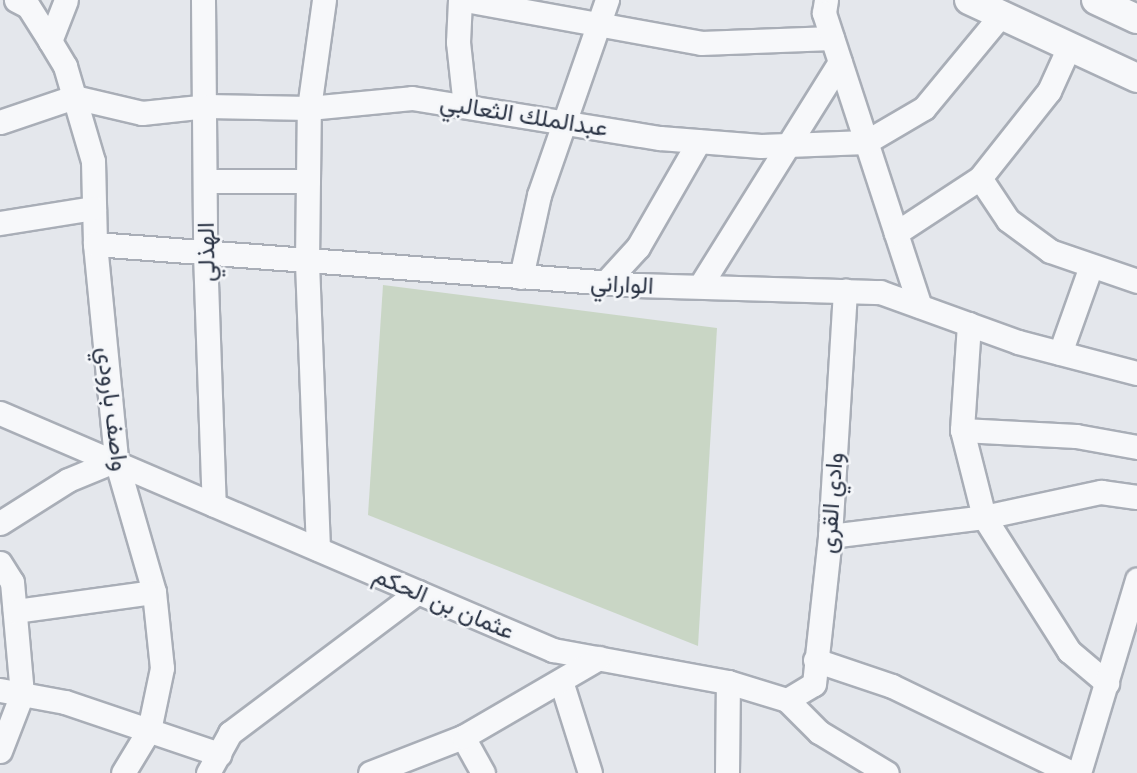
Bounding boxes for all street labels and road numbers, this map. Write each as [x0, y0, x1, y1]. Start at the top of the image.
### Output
street label: عبدالملك الثعالبي [438, 88, 610, 142]
street label: الهذلي [191, 222, 221, 282]
street label: الواراني [590, 268, 654, 300]
street label: واصف بارودي [91, 345, 135, 473]
street label: وادي القرى [813, 451, 849, 555]
street label: عثمان بن الحكم [369, 560, 519, 646]

